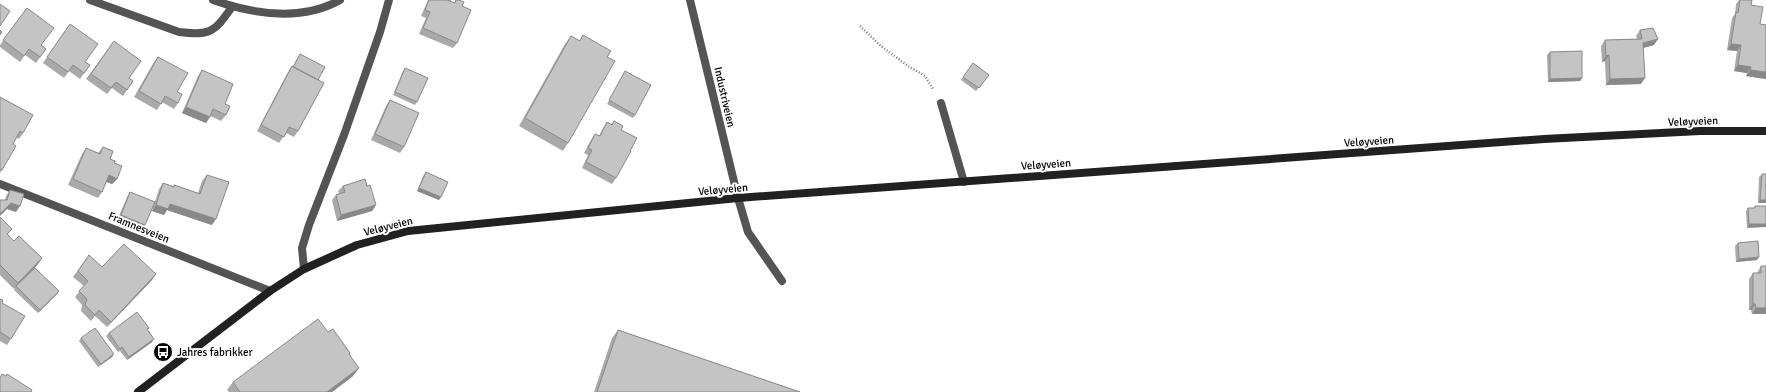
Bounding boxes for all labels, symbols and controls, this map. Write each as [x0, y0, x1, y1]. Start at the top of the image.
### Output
street label: Industriveien [711, 66, 738, 129]
street label: Veløyveien [1668, 114, 1718, 129]
street label: Veløyveien [1344, 133, 1394, 150]
street label: Veløyveien [1021, 156, 1071, 173]
street label: Veløyveien [698, 181, 749, 198]
street label: Framnesveien [106, 209, 171, 246]
street label: Veløyveien [362, 214, 414, 239]
bus stop icon: Jahres fabrikker [152, 341, 174, 363]
place label: Jahres fabrikker [177, 346, 252, 359]

